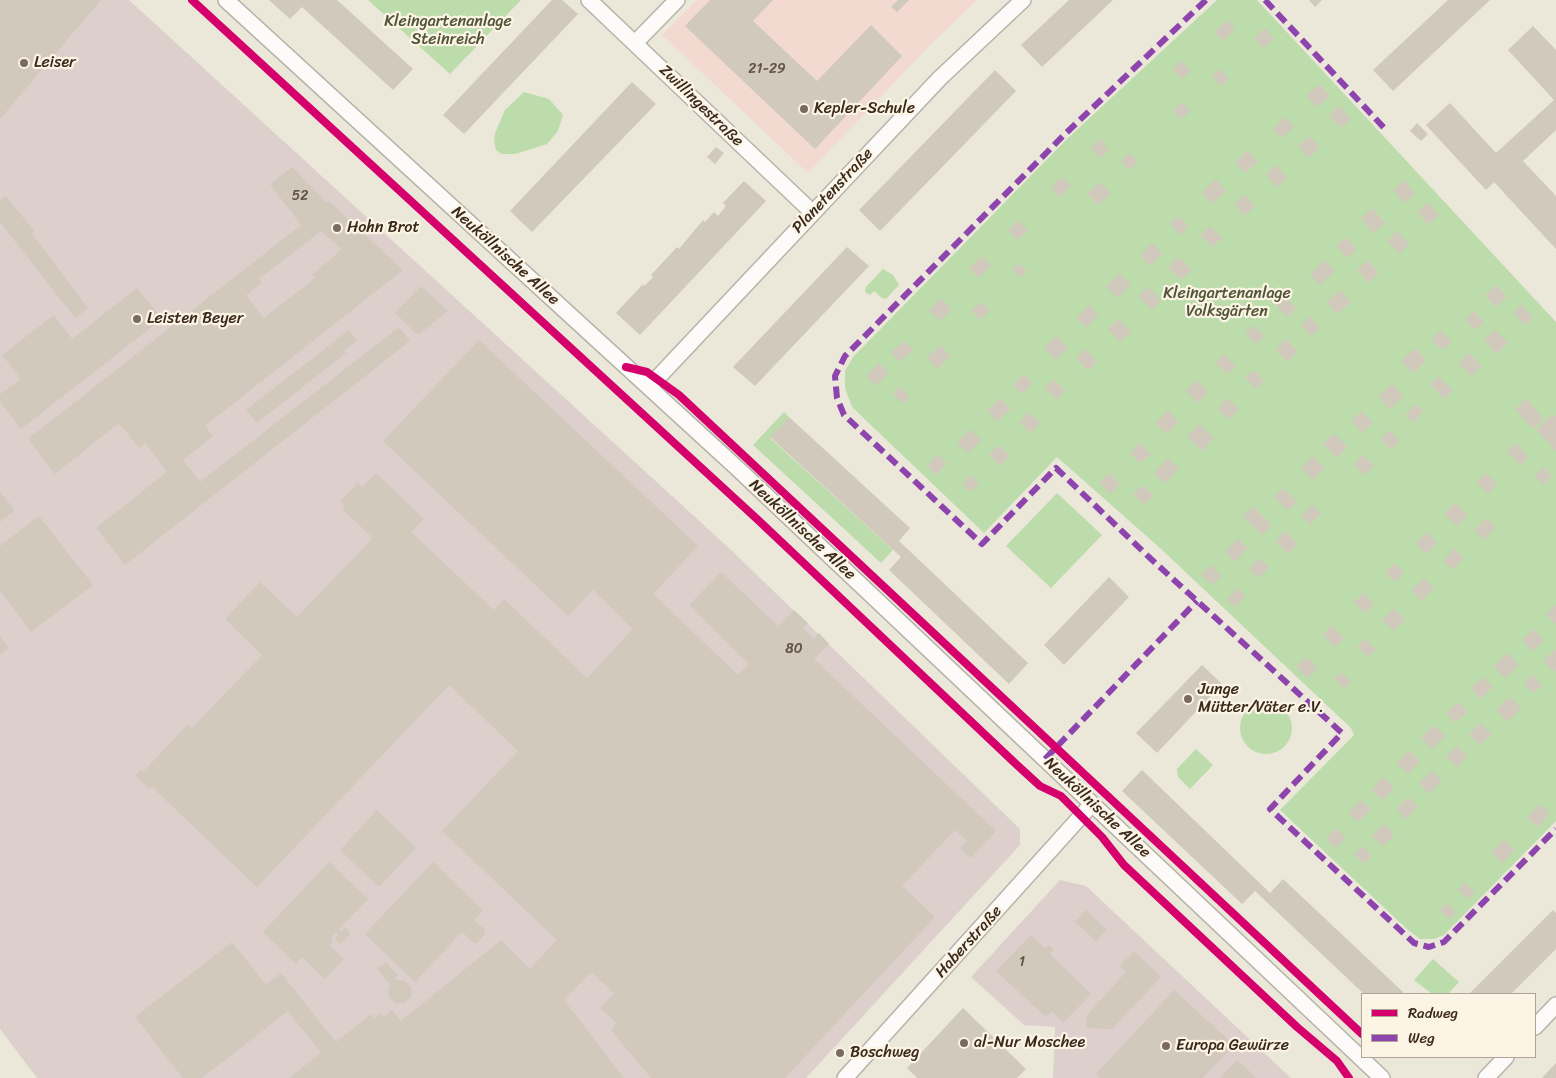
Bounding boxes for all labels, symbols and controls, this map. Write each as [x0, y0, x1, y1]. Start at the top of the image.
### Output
park label: Kleingartenanlage Steinreich [384, 12, 512, 50]
place label: Leiser [34, 53, 76, 73]
marker: Leiser [18, 57, 30, 69]
street label: Zwillingestraße [655, 61, 747, 151]
house number: 21-29 [748, 61, 786, 77]
place label: Kepler-Schule [814, 99, 915, 119]
marker: Kepler-Schule [798, 103, 810, 115]
street label: Planetenstraße [789, 144, 877, 238]
house number: 52 [292, 188, 308, 204]
street label: Neuköllnische Allee [447, 202, 563, 310]
place label: Hohn Brot [347, 218, 419, 238]
marker: Hohn Brot [331, 222, 343, 234]
park label: Kleingartenanlage Volksgärten [1163, 284, 1291, 322]
place label: Leisten Beyer [147, 309, 243, 329]
marker: Leisten Beyer [131, 313, 143, 325]
street label: Neuköllnische Allee [745, 476, 859, 584]
house number: 80 [785, 641, 803, 657]
place label: Junge Mütter/Väter e.V. [1198, 680, 1324, 718]
marker: Junge Mütter/Väter e.V. [1182, 693, 1194, 705]
street label: Neuköllnische Allee [1040, 754, 1154, 862]
street label: Haberstraße [932, 902, 1006, 982]
house number: 1 [1019, 954, 1025, 970]
legend [1361, 993, 1536, 1058]
text: Radweg [1408, 1000, 1458, 1026]
text: Weg [1408, 1025, 1435, 1051]
place label: al-Nur Moschee [974, 1033, 1085, 1053]
place label: Europa Gewürze [1176, 1036, 1289, 1056]
marker: al-Nur Moschee [958, 1037, 970, 1049]
marker: Europa Gewürze [1160, 1040, 1172, 1052]
place label: Boschweg [850, 1043, 919, 1063]
marker: Boschweg [834, 1047, 846, 1059]

